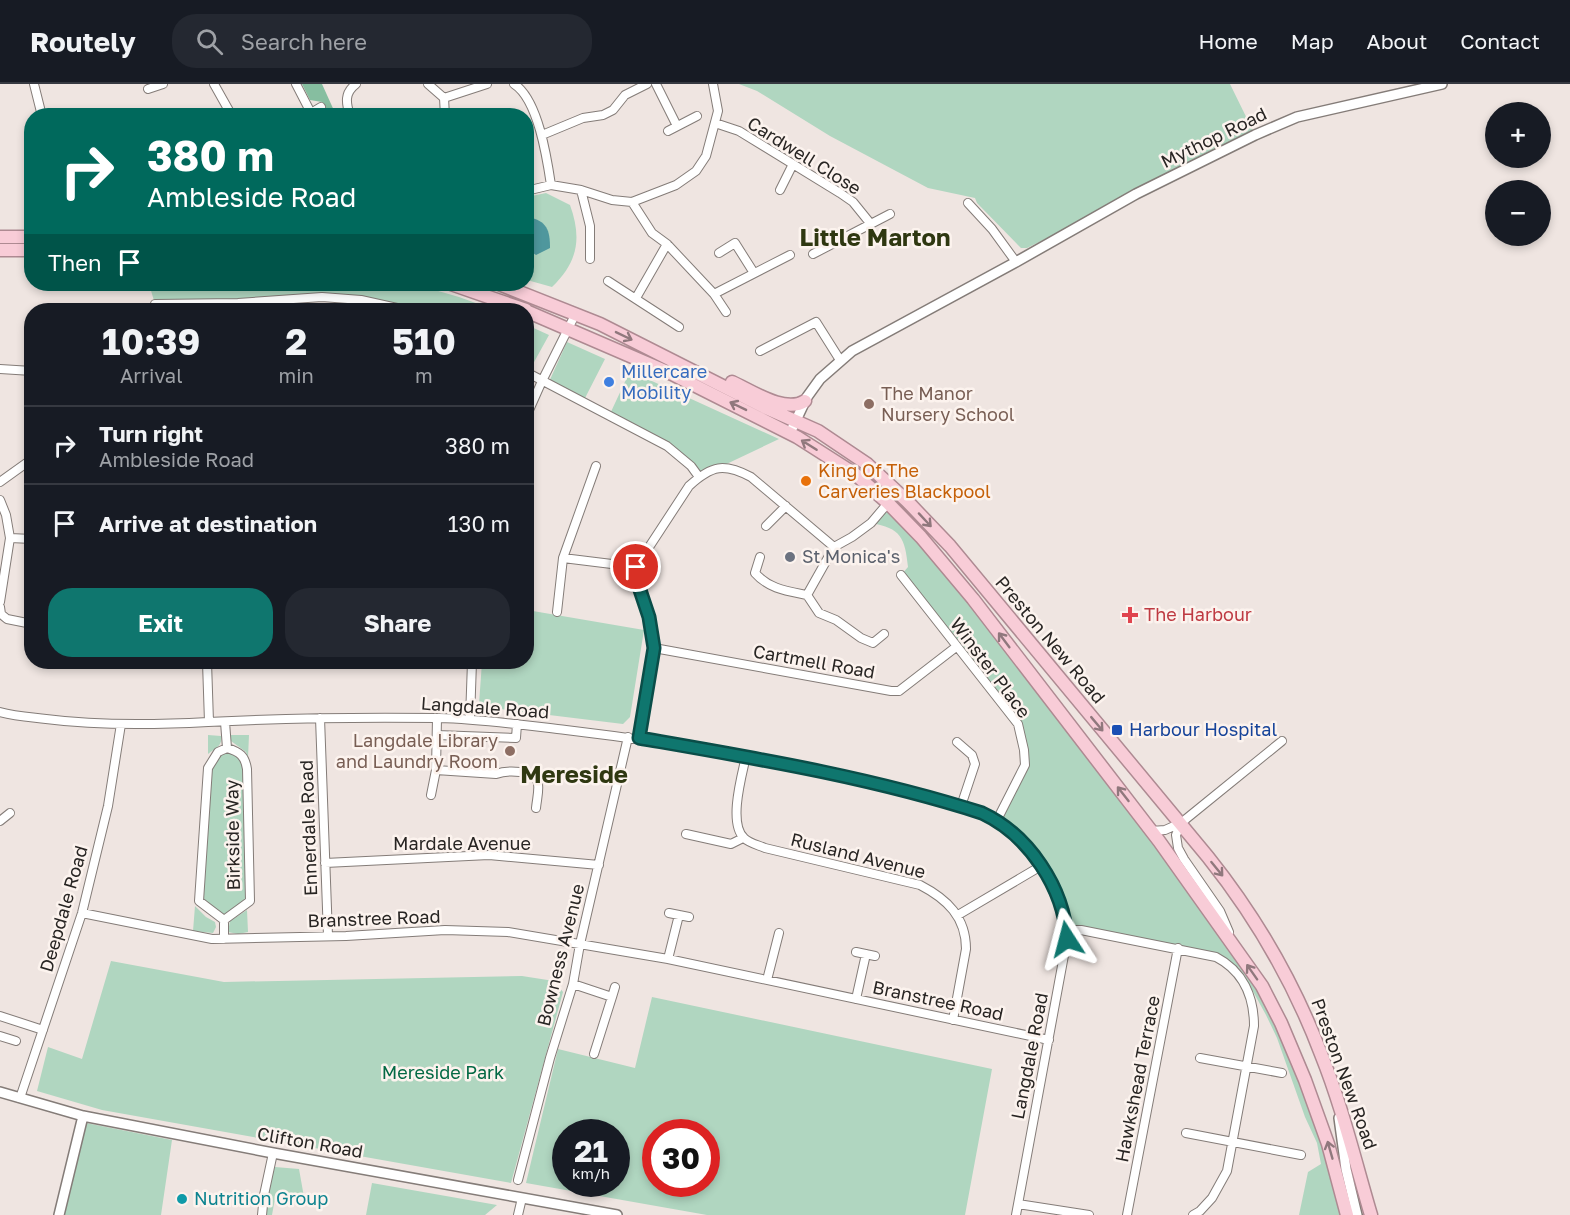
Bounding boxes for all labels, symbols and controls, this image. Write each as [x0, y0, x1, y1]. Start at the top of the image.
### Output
search box [172, 14, 592, 68]
text: Routely [30, 25, 136, 58]
icon: search [193, 25, 226, 58]
text: Search here [241, 28, 367, 55]
text: Home [1198, 28, 1258, 54]
text: Map [1291, 28, 1334, 54]
text: About [1367, 28, 1427, 54]
text: Contact [1460, 28, 1540, 54]
street label: Mythop Road [1157, 102, 1270, 172]
map controls [1485, 102, 1551, 246]
button: + [1485, 102, 1551, 168]
street label: Cardwell Close [744, 111, 865, 199]
text: 380 m [147, 130, 274, 180]
icon: right [48, 132, 126, 210]
button: − [1485, 180, 1551, 246]
text: Ambleside Road [147, 181, 356, 213]
district label: Little Marton [800, 222, 950, 251]
icon: arrive [113, 246, 146, 279]
text: Then [48, 249, 101, 276]
text: 10:39 [102, 320, 200, 363]
text: 2 [285, 320, 307, 363]
text: 510 [392, 320, 456, 363]
one-way arrow [615, 330, 633, 342]
place label: Millercare Mobility [621, 360, 707, 403]
text: Arrival [120, 363, 183, 387]
text: min [279, 363, 314, 387]
text: m [415, 363, 433, 387]
marker: Millercare Mobility [602, 375, 616, 389]
place label: The Manor Nursery School [881, 382, 1015, 425]
marker: The Manor Nursery School [862, 397, 876, 411]
one-way arrow [729, 400, 747, 412]
text: Turn right [99, 420, 203, 447]
icon: right [48, 429, 81, 462]
text: 380 m [445, 432, 510, 459]
one-way arrow [801, 438, 818, 450]
text: Ambleside Road [99, 447, 254, 471]
place label: King Of The Carveries Blackpool [818, 459, 991, 502]
marker: King Of The Carveries Blackpool [799, 474, 813, 488]
icon: arrive [48, 507, 81, 540]
text: Arrive at destination [99, 510, 317, 537]
text: 130 m [448, 510, 510, 537]
one-way arrow [918, 512, 932, 527]
pin [610, 541, 661, 592]
place label: St Monica's [802, 545, 900, 567]
icon: arrive [619, 550, 652, 583]
marker: St Monica's [783, 550, 797, 564]
street label: Preston New Road [991, 571, 1110, 707]
button: Exit [48, 588, 273, 657]
button: Share [285, 588, 510, 657]
place label: The Harbour [1144, 603, 1252, 625]
marker: The Harbour [1121, 606, 1139, 624]
street label: Winster Place [946, 613, 1036, 722]
one-way arrow [997, 632, 1010, 648]
street label: Cartmell Road [751, 639, 877, 683]
street label: Langdale Road [420, 692, 550, 722]
one-way arrow [1090, 716, 1104, 731]
place label: Harbour Hospital [1129, 718, 1277, 740]
marker: Harbour Hospital [1110, 723, 1124, 737]
place label: Langdale Library and Laundry Room [336, 729, 498, 772]
marker: Langdale Library and Laundry Room [503, 744, 517, 758]
district label: Mereside [520, 759, 628, 788]
street label: Ennerdale Road [295, 760, 321, 897]
street label: Birkside Way [220, 779, 244, 891]
one-way arrow [1116, 786, 1129, 802]
street label: Rusland Avenue [788, 828, 928, 882]
street label: Mardale Avenue [393, 832, 531, 854]
street label: Deepdale Road [34, 843, 92, 974]
one-way arrow [1211, 861, 1224, 877]
street label: Bowness Avenue [532, 881, 588, 1028]
street label: Branstree Road [307, 905, 441, 931]
position arrow [1035, 907, 1099, 971]
one-way arrow [1246, 964, 1258, 981]
street label: Branstree Road [871, 975, 1006, 1025]
street label: Langdale Road [1006, 991, 1052, 1121]
street label: Hawkshead Terrace [1110, 994, 1164, 1164]
street label: Preston New Road [1307, 995, 1383, 1152]
park label: Mereside Park [382, 1061, 504, 1083]
speed limit sign: 30 [642, 1119, 720, 1197]
street label: Clifton Road [255, 1122, 365, 1162]
text: 21 [574, 1133, 608, 1169]
one-way arrow [1323, 1141, 1335, 1160]
text: km/h [572, 1164, 610, 1182]
place label: Nutrition Group [194, 1187, 328, 1209]
marker: Nutrition Group [175, 1192, 189, 1206]

